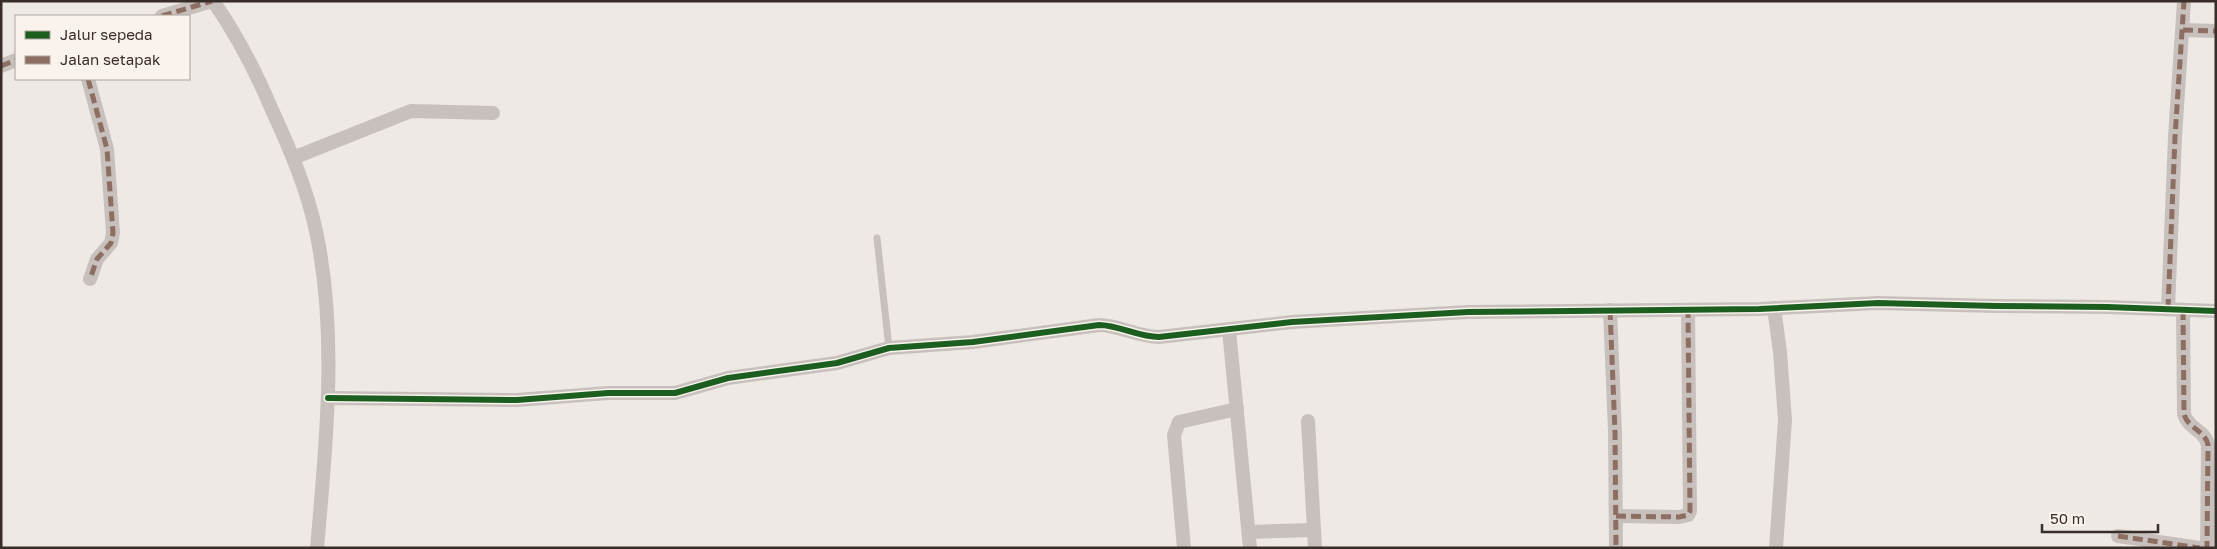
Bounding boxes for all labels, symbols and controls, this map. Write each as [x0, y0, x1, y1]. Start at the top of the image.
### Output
legend [15, 15, 190, 80]
text: Jalur sepeda [60, 25, 153, 43]
text: Jalan setapak [60, 50, 161, 68]
scale bar [2042, 502, 2158, 534]
text: 50 m [2050, 509, 2085, 527]

